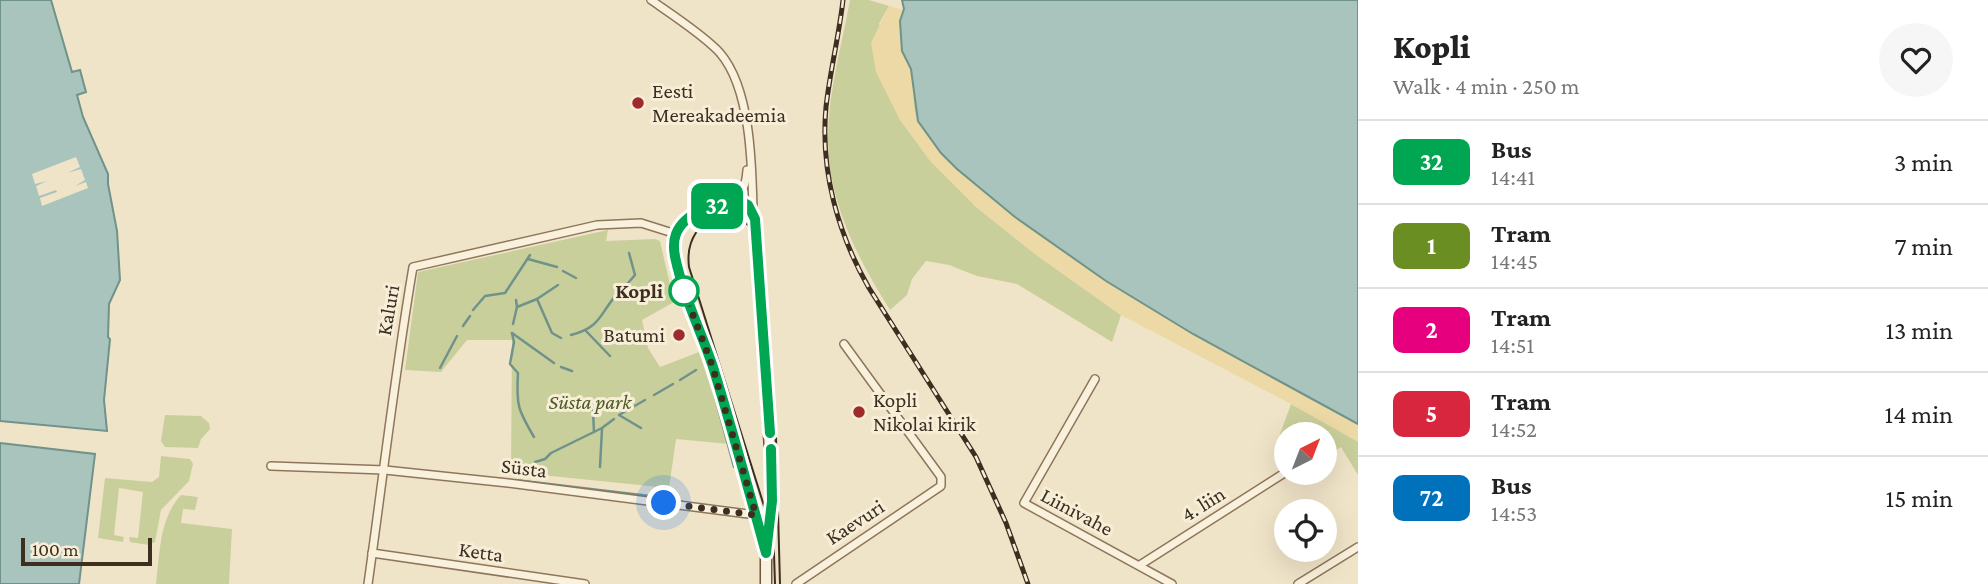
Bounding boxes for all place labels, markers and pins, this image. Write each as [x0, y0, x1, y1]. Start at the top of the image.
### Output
place label: Eesti Mereakadeemia [652, 79, 786, 127]
marker: Eesti Mereakadeemia [630, 95, 646, 111]
marker: Kopli [669, 276, 699, 306]
place label: Kopli [615, 279, 663, 303]
place label: Batumi [603, 323, 665, 347]
marker: Batumi [671, 327, 687, 343]
place label: Kopli Nikolai kirik [873, 388, 976, 436]
marker: Kopli Nikolai kirik [851, 404, 867, 420]

